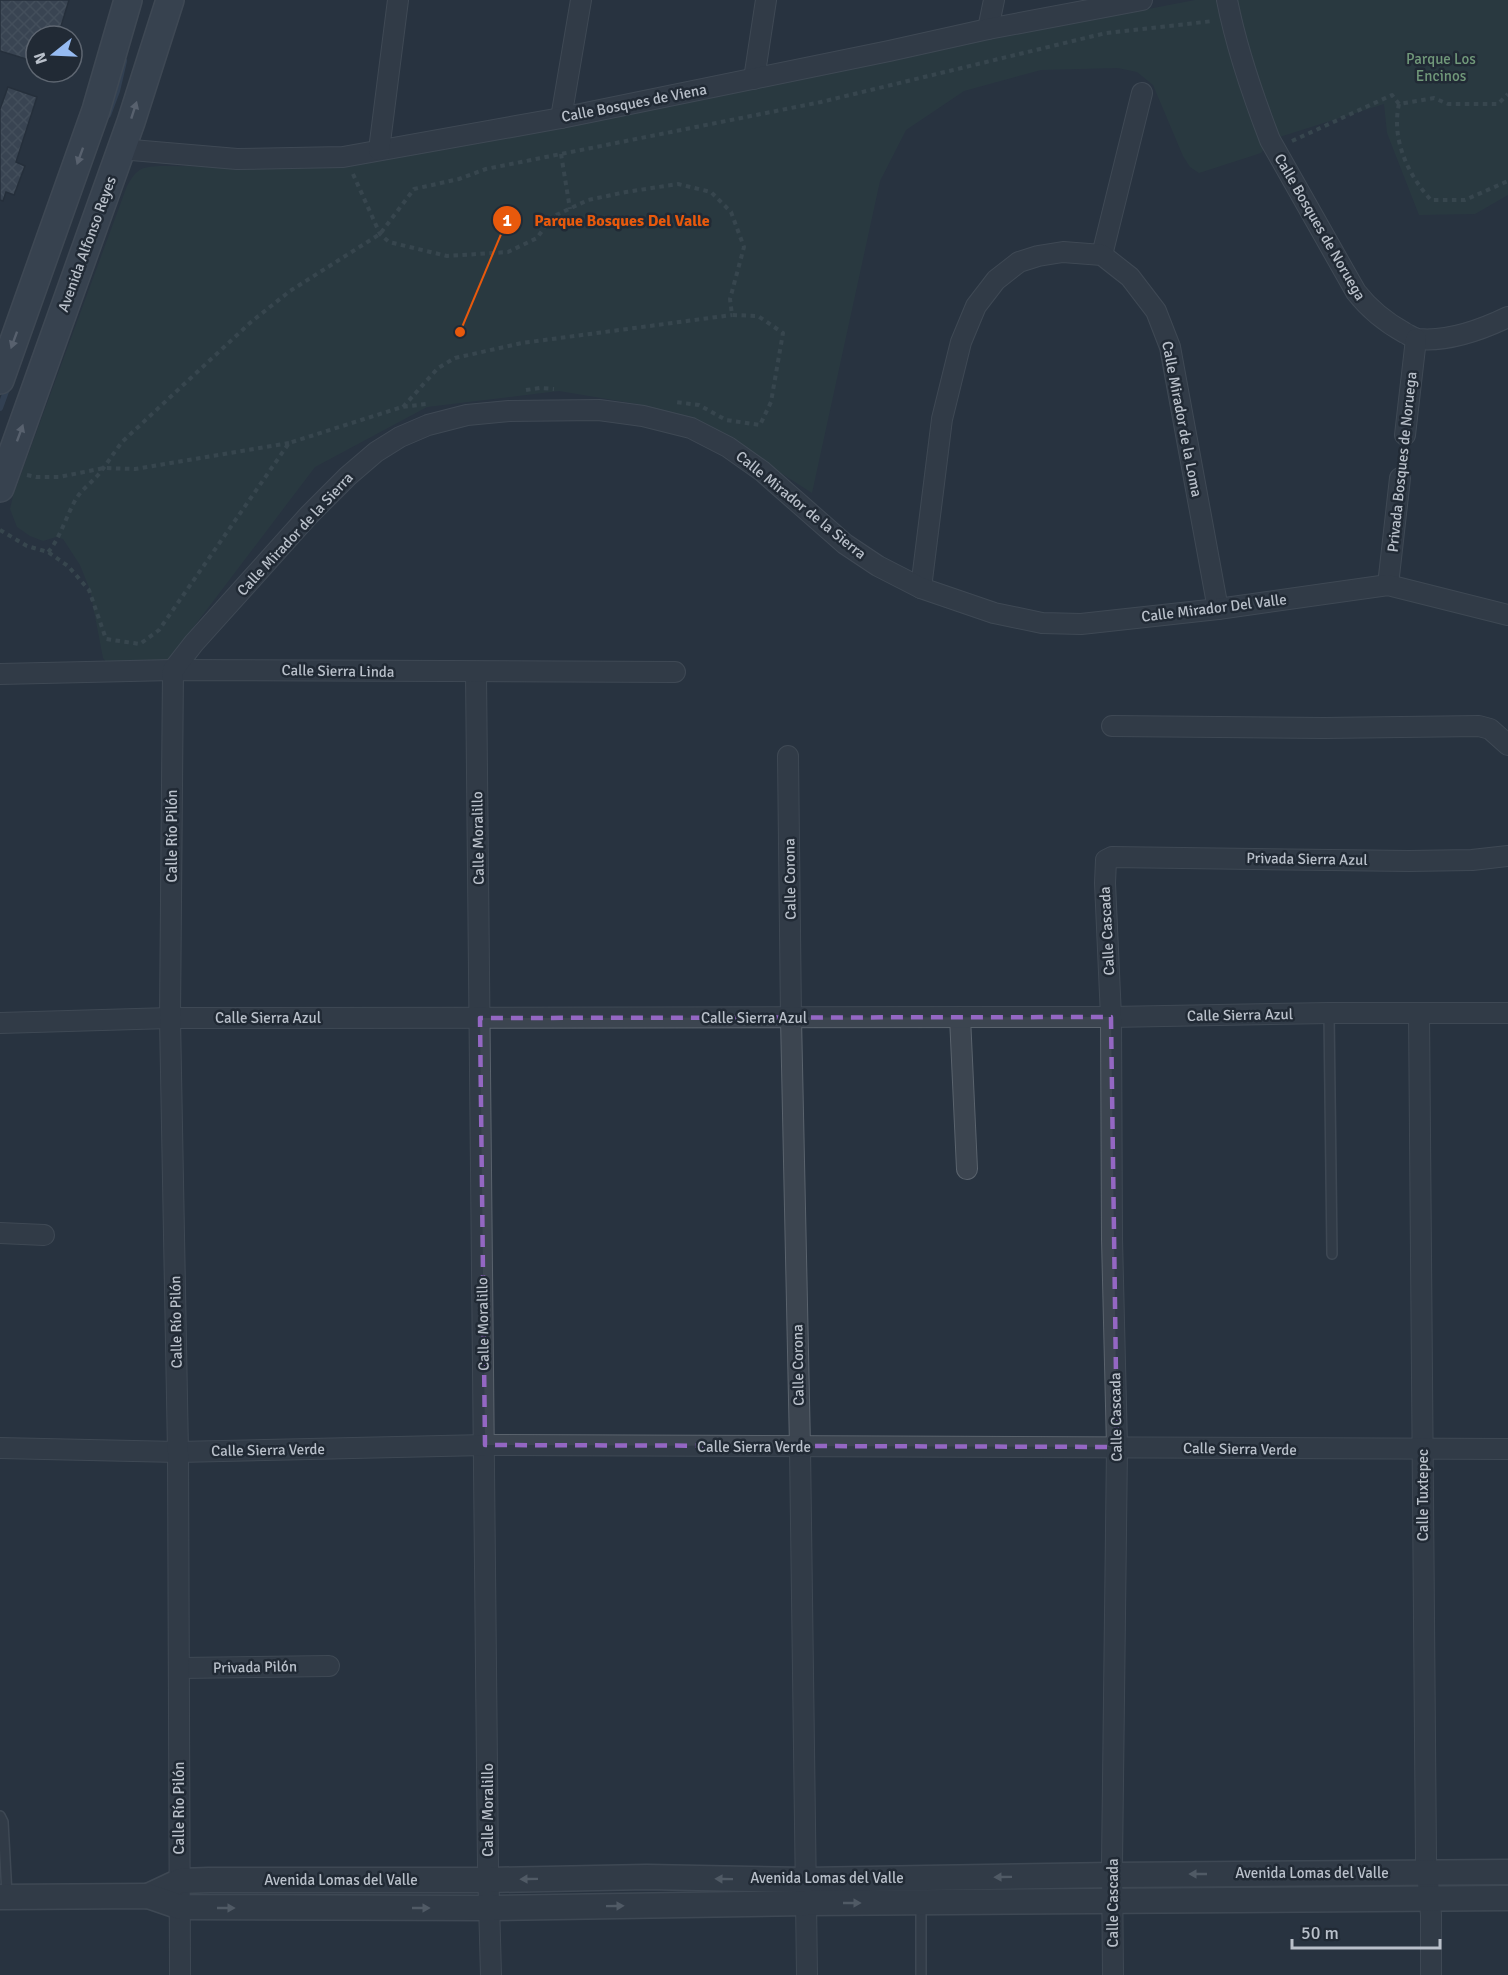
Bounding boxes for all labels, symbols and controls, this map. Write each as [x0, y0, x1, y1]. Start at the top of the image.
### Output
north arrow [24, 24, 84, 84]
text: N [29, 50, 52, 67]
park label: Parque Los Encinos [1406, 50, 1476, 85]
street label: Calle Bosques de Viena [560, 80, 708, 126]
one-way arrow [130, 101, 140, 119]
one-way arrow [74, 147, 84, 165]
street label: Calle Bosques de Noruega [1271, 151, 1369, 303]
street label: Avenida Alfonso Reyes [54, 173, 120, 314]
callout: Parque Bosques Del Valle [492, 203, 722, 237]
text: 1 [502, 209, 512, 231]
text: Parque Bosques Del Valle [534, 211, 710, 231]
one-way arrow [9, 331, 19, 349]
street label: Calle Mirador de la Loma [1158, 340, 1206, 498]
street label: Privada Bosques de Noruega [1384, 371, 1420, 553]
one-way arrow [15, 423, 25, 441]
street label: Calle Mirador de la Sierra [732, 447, 870, 563]
street label: Calle Mirador de la Sierra [233, 469, 357, 599]
street label: Calle Mirador Del Valle [1140, 590, 1288, 626]
street label: Calle Sierra Linda [281, 661, 395, 681]
street label: Calle Río Pilón [163, 790, 181, 882]
street label: Calle Moralillo [468, 791, 488, 885]
street label: Calle Corona [780, 838, 800, 920]
street label: Privada Sierra Azul [1246, 849, 1368, 869]
street label: Calle Cascada [1096, 886, 1118, 976]
street label: Calle Sierra Azul [1187, 1005, 1293, 1025]
street label: Calle Sierra Azul [215, 1009, 321, 1027]
street label: Calle Sierra Azul [701, 1009, 807, 1027]
street label: Calle Río Pilón [166, 1275, 186, 1369]
street label: Calle Moralillo [473, 1277, 493, 1371]
street label: Calle Corona [788, 1324, 808, 1406]
street label: Calle Cascada [1106, 1372, 1126, 1462]
street label: Calle Sierra Verde [697, 1438, 811, 1456]
street label: Calle Sierra Verde [1183, 1439, 1297, 1459]
street label: Calle Sierra Verde [211, 1440, 325, 1460]
street label: Calle Tuxtepec [1414, 1449, 1432, 1541]
street label: Privada Pilón [213, 1657, 297, 1677]
street label: Calle Río Pilón [170, 1762, 188, 1854]
street label: Calle Moralillo [479, 1763, 497, 1857]
street label: Calle Cascada [1104, 1858, 1122, 1948]
street label: Avenida Lomas del Valle [1235, 1864, 1389, 1882]
street label: Avenida Lomas del Valle [750, 1869, 904, 1887]
one-way arrow [1188, 1869, 1207, 1879]
street label: Avenida Lomas del Valle [264, 1871, 418, 1889]
one-way arrow [993, 1872, 1012, 1881]
one-way arrow [714, 1874, 733, 1883]
one-way arrow [519, 1875, 538, 1884]
one-way arrow [843, 1898, 862, 1908]
one-way arrow [606, 1901, 625, 1911]
one-way arrow [216, 1903, 235, 1913]
one-way arrow [411, 1903, 430, 1913]
scale bar [1292, 1912, 1440, 1950]
text: 50 m [1301, 1922, 1339, 1944]

